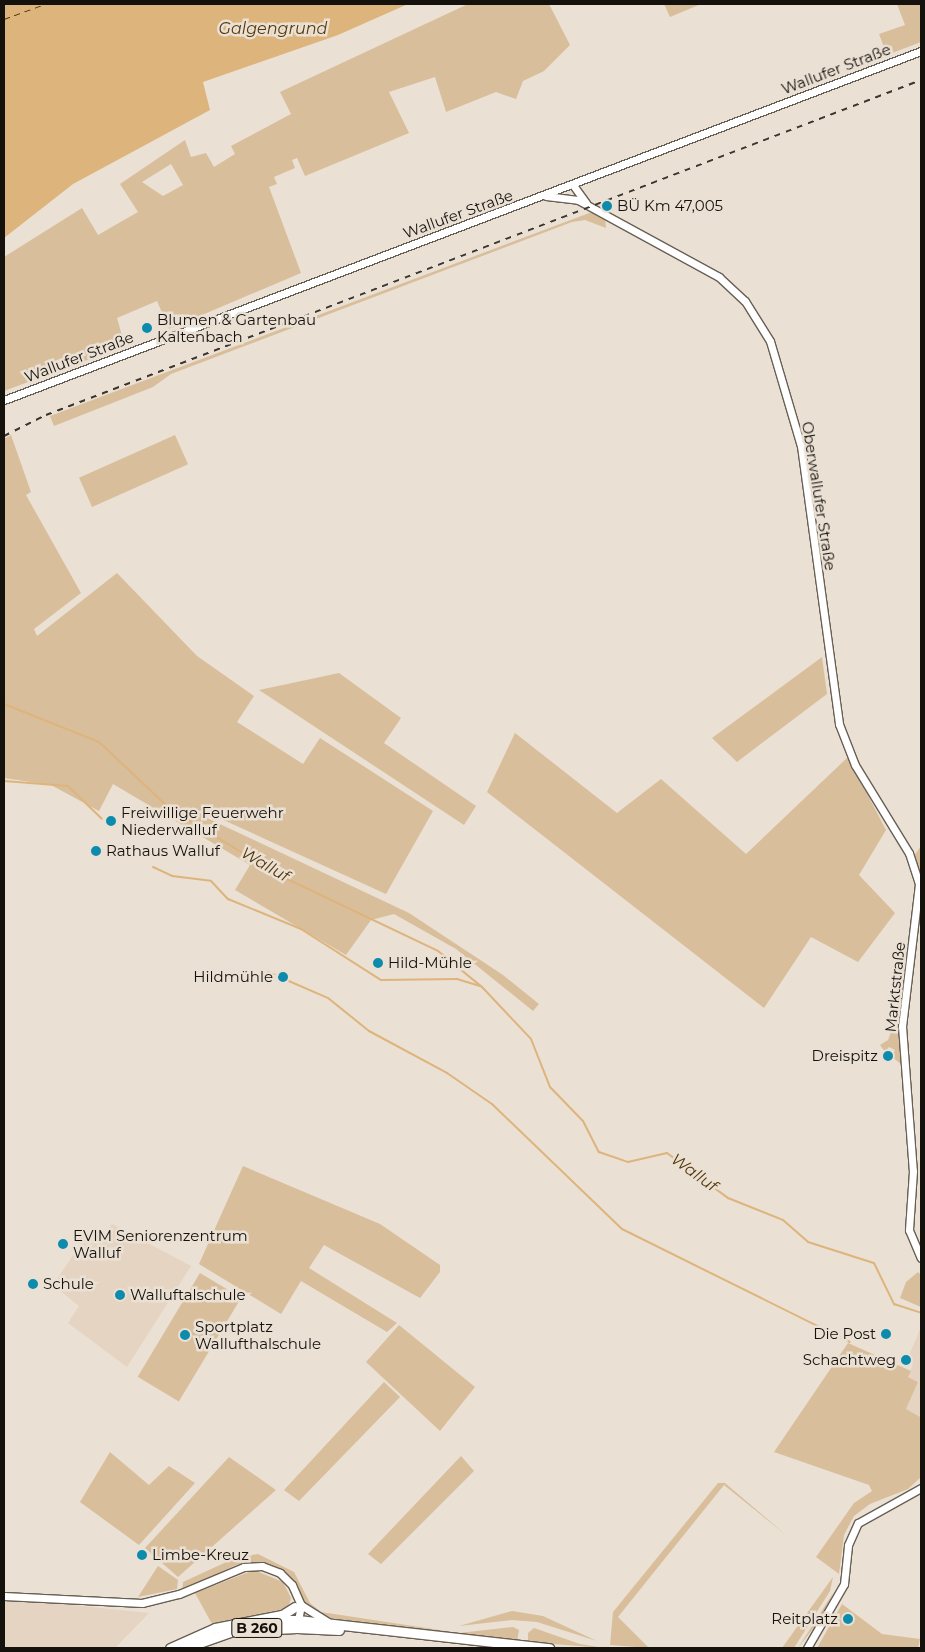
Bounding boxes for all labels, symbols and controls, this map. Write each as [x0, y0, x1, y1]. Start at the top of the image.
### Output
water label: Galgengrund [219, 19, 327, 39]
street label: Wallufer Straße [779, 40, 893, 98]
street label: Wallufer Straße [401, 186, 515, 242]
place label: BÜ Km 47,005 [617, 197, 723, 215]
marker: BÜ Km 47,005 [601, 200, 613, 212]
place label: Blumen & Gartenbau Kaltenbach [157, 310, 316, 345]
marker: Blumen & Gartenbau Kaltenbach [141, 322, 153, 334]
street label: Wallufer Straße [22, 328, 136, 386]
street label: Oberwallufer Straße [798, 420, 840, 572]
place label: Freiwillige Feuerwehr Niederwalluf [121, 803, 284, 838]
marker: Freiwillige Feuerwehr Niederwalluf [105, 815, 117, 827]
place label: Rathaus Walluf [106, 842, 220, 860]
water label: Walluf [238, 844, 292, 886]
marker: Rathaus Walluf [90, 845, 102, 857]
street label: Marktstraße [881, 941, 909, 1033]
place label: Hild-Mühle [388, 954, 472, 972]
marker: Hild-Mühle [372, 957, 384, 969]
place label: Hildmühle [193, 968, 273, 986]
marker: Hildmühle [277, 971, 289, 983]
place label: Dreispitz [812, 1047, 878, 1065]
marker: Dreispitz [882, 1050, 894, 1062]
water label: Walluf [667, 1150, 721, 1196]
place label: EVIM Seniorenzentrum Walluf [73, 1226, 248, 1261]
marker: EVIM Seniorenzentrum Walluf [57, 1238, 69, 1250]
place label: Schule [43, 1275, 94, 1293]
marker: Schule [27, 1278, 39, 1290]
place label: Walluftalschule [130, 1286, 246, 1304]
marker: Walluftalschule [114, 1289, 126, 1301]
place label: Sportplatz Wallufthalschule [195, 1317, 321, 1352]
place label: Die Post [813, 1325, 876, 1343]
marker: Die Post [880, 1328, 892, 1340]
marker: Sportplatz Wallufthalschule [179, 1329, 191, 1341]
place label: Schachtweg [803, 1351, 896, 1369]
marker: Schachtweg [900, 1354, 912, 1366]
place label: Limbe-Kreuz [152, 1546, 249, 1564]
marker: Limbe-Kreuz [136, 1549, 148, 1561]
place label: Reitplatz [771, 1610, 838, 1628]
marker: Reitplatz [842, 1613, 854, 1625]
road number: B 260 [231, 1616, 283, 1640]

